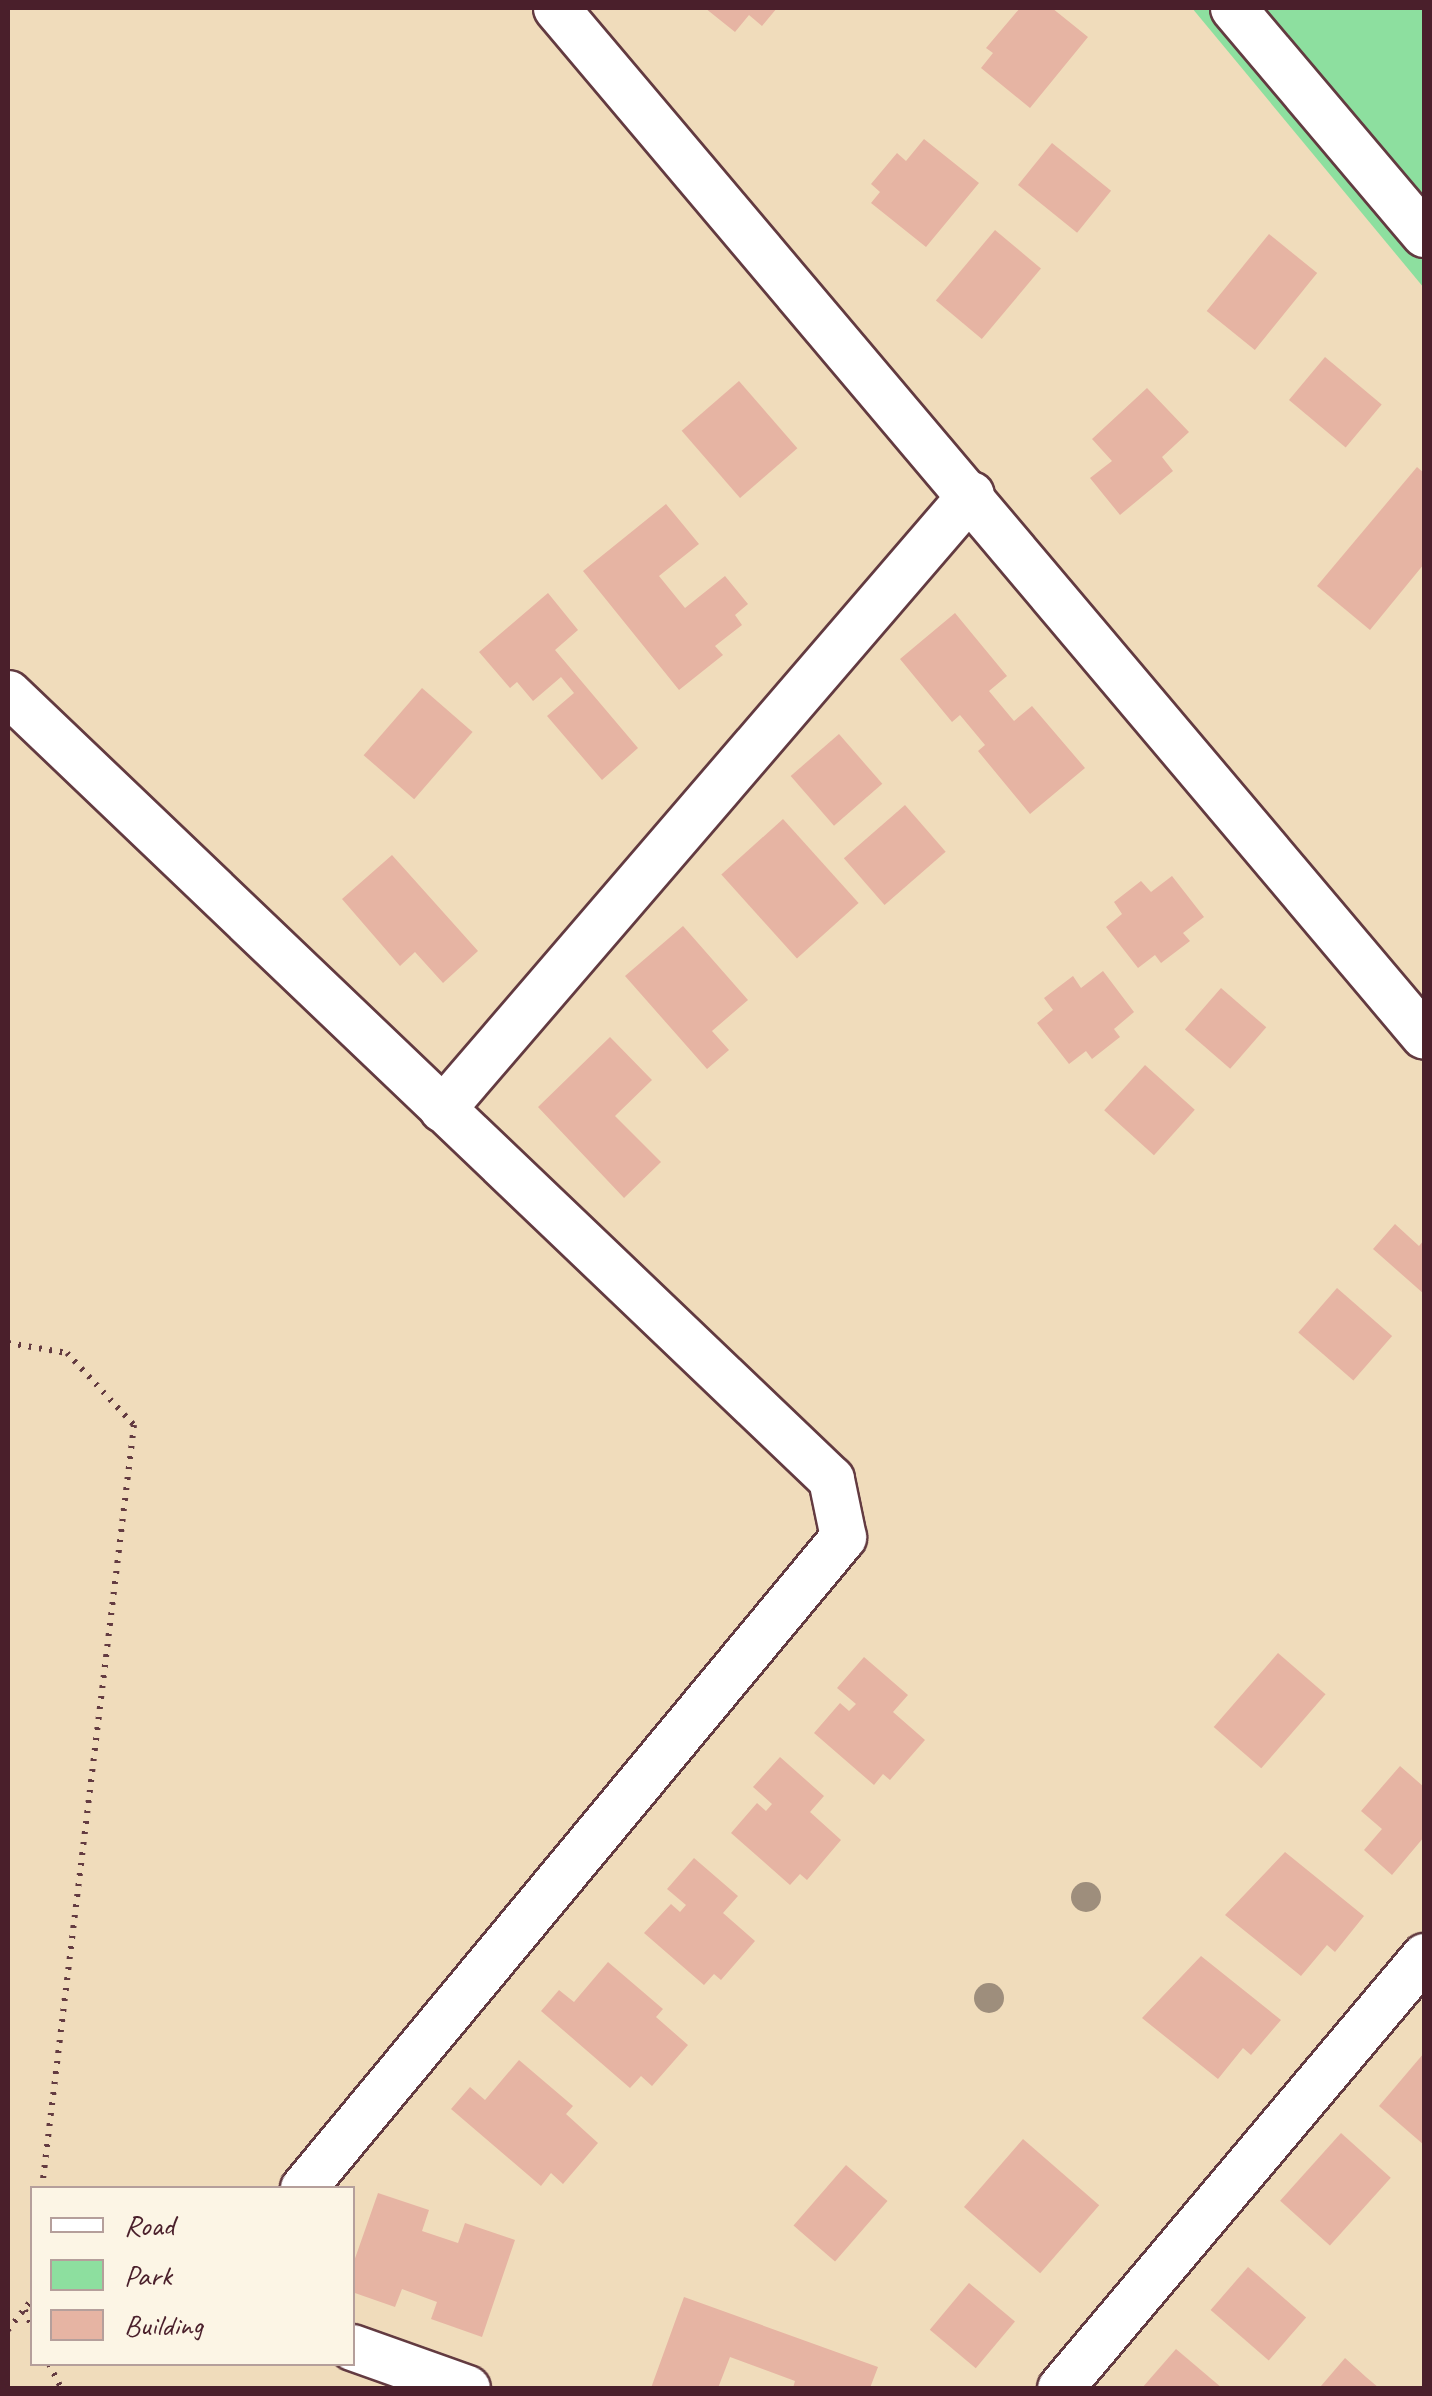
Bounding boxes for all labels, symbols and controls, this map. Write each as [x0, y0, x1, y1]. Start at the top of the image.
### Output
legend [30, 2186, 355, 2366]
text: Road [124, 2206, 174, 2244]
text: Park [124, 2256, 172, 2294]
text: Building [124, 2306, 203, 2344]

